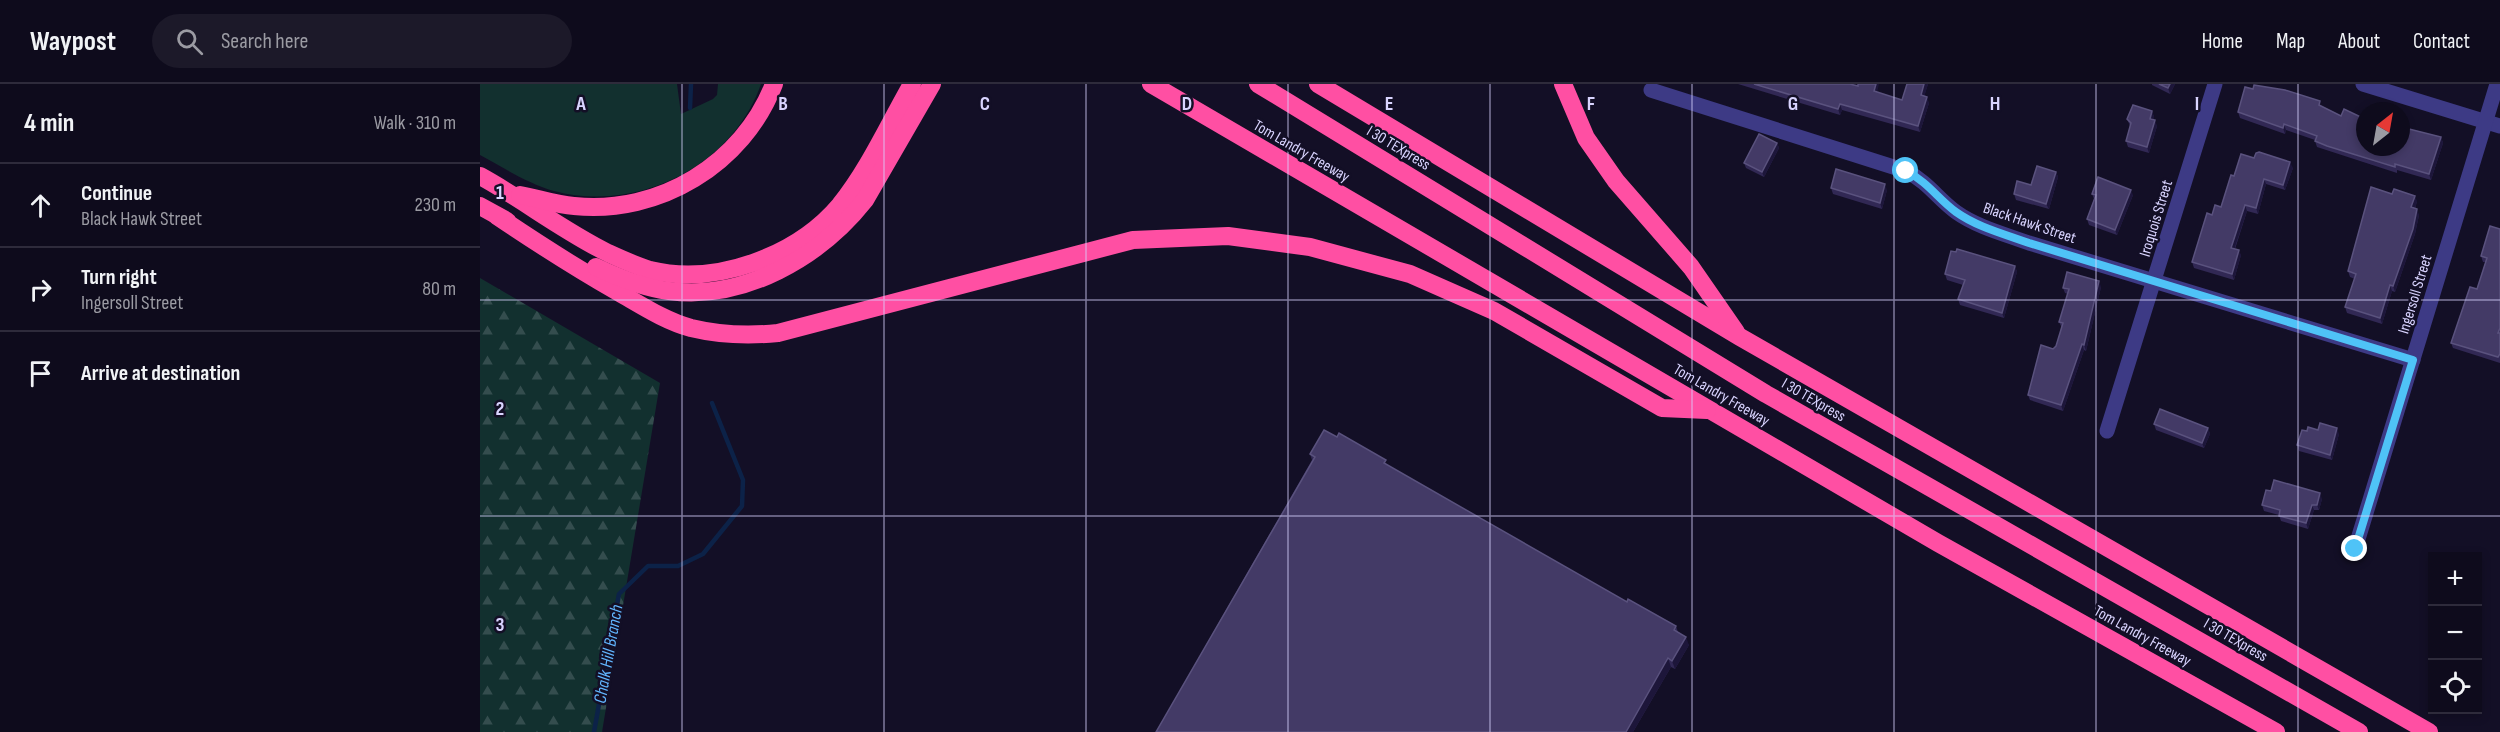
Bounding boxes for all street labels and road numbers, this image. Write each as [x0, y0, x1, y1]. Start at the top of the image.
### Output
street label: Tom Landry Freeway [1250, 116, 1353, 187]
street label: I 30 TEXpress [1363, 122, 1434, 175]
street label: Iroquois Street [2136, 178, 2177, 259]
street label: Black Hawk Street [1981, 199, 2079, 248]
street label: Ingersoll Street [2394, 252, 2437, 336]
street label: Tom Landry Freeway [1670, 360, 1773, 431]
street label: I 30 TEXpress [1778, 374, 1849, 426]
street label: Tom Landry Freeway [2090, 602, 2194, 671]
street label: I 30 TEXpress [2200, 614, 2271, 666]

